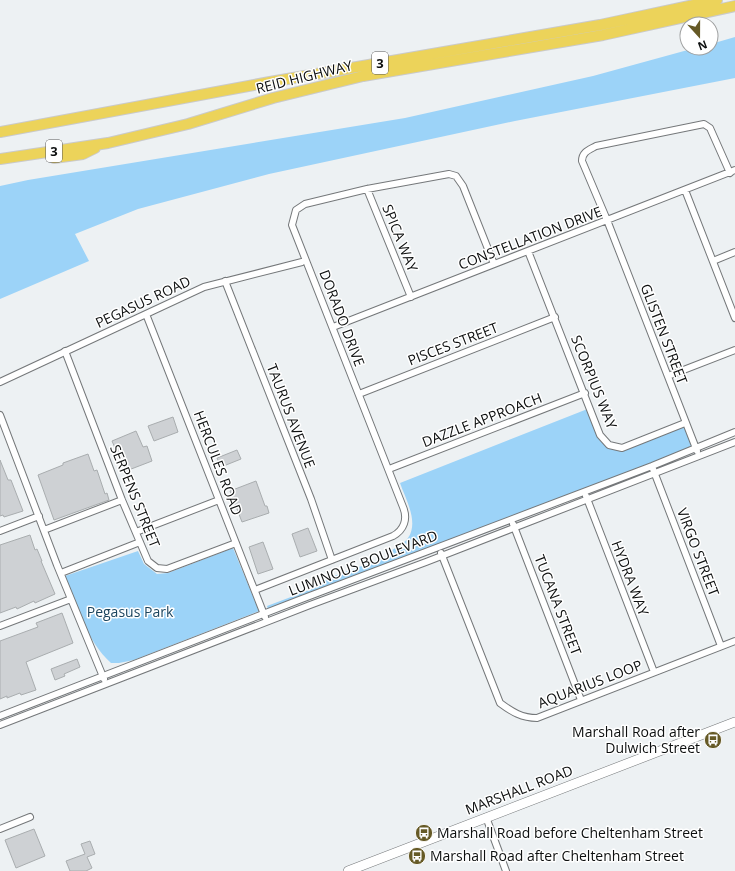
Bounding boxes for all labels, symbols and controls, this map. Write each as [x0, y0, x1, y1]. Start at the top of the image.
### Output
north arrow [679, 16, 719, 56]
text: N [696, 37, 710, 54]
road number: 3 [372, 52, 388, 74]
street label: REID HIGHWAY [254, 55, 354, 98]
road number: 3 [46, 140, 62, 162]
street label: SPICA WAY [378, 201, 423, 274]
street label: CONSTELLATION DRIVE [455, 201, 604, 274]
street label: DORADO DRIVE [315, 267, 370, 369]
street label: PEGASUS ROAD [92, 271, 193, 332]
street label: GLISTEN STREET [637, 281, 692, 387]
street label: PISCES STREET [405, 317, 501, 369]
street label: SCORPIUS WAY [567, 332, 622, 432]
street label: TAURUS AVENUE [263, 361, 320, 471]
street label: DAZZLE APPROACH [419, 388, 545, 451]
street label: HERCULES ROAD [190, 408, 247, 518]
street label: SERPENS STREET [106, 442, 165, 550]
street label: VIRGO STREET [673, 505, 724, 599]
street label: LUMINOUS BOULEVARD [286, 525, 440, 600]
street label: HYDRA WAY [607, 538, 654, 618]
street label: TUCANA STREET [531, 552, 586, 658]
park label: Pegasus Park [87, 602, 174, 621]
street label: AQUARIUS LOOP [535, 655, 645, 712]
place label: Marshall Road after Dulwich Street [572, 722, 700, 757]
bus stop icon: Marshall Road after Dulwich Street [703, 730, 723, 750]
street label: MARSHALL ROAD [462, 760, 575, 819]
bus stop icon: Marshall Road before Cheltenham Street [414, 823, 434, 843]
place label: Marshall Road before Cheltenham Street [437, 823, 703, 842]
bus stop icon: Marshall Road after Cheltenham Street [407, 846, 427, 866]
place label: Marshall Road after Cheltenham Street [430, 846, 684, 865]

